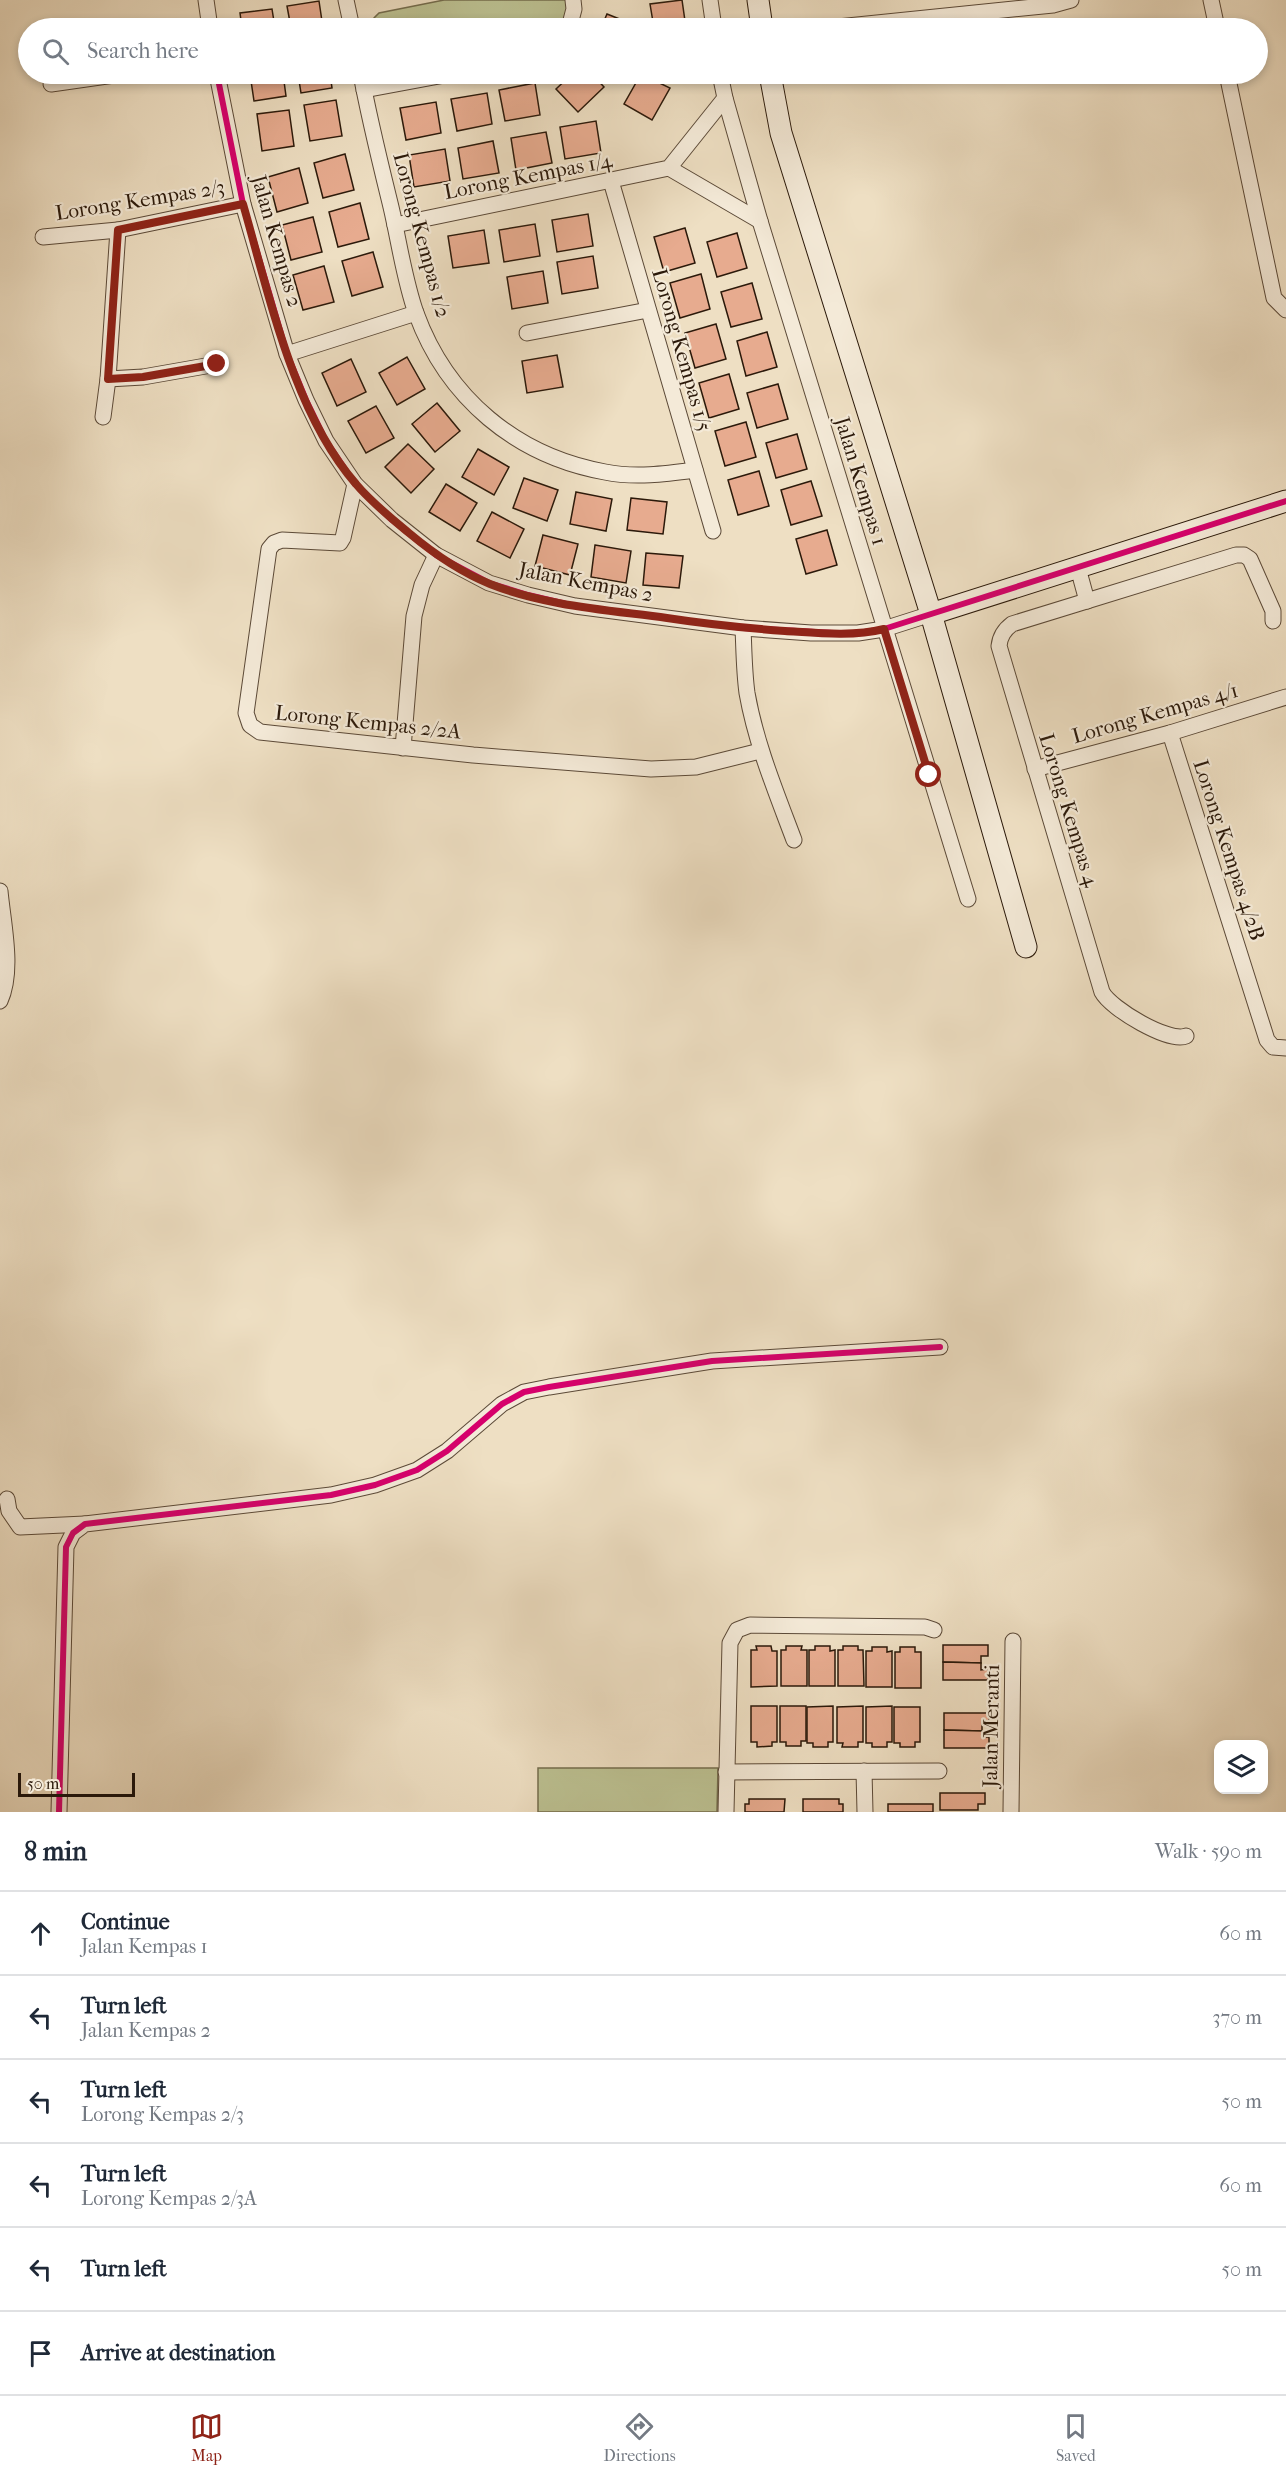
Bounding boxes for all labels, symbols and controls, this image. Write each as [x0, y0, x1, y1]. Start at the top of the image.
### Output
search box [18, 18, 1268, 84]
icon: search [39, 35, 72, 68]
text: Search here [87, 38, 199, 64]
street label: Lorong Kempas 1/4 [442, 148, 615, 204]
street label: Lorong Kempas 1/2 [388, 150, 456, 320]
street label: Jalan Kempas 2 [246, 170, 307, 310]
street label: Lorong Kempas 2/3 [54, 175, 226, 225]
street label: Lorong Kempas 1/5 [647, 266, 717, 434]
route end [203, 350, 229, 376]
street label: Jalan Kempas 1 [829, 412, 892, 548]
street label: Jalan Kempas 2 [515, 557, 655, 607]
street label: Lorong Kempas 4/1 [1069, 678, 1241, 748]
street label: Lorong Kempas 2/2A [274, 700, 463, 744]
street label: Lorong Kempas 4 [1034, 730, 1104, 890]
street label: Lorong Kempas 4/2B [1188, 757, 1270, 943]
route start [915, 761, 941, 787]
street label: Jalan Meranti [978, 1664, 1004, 1790]
map controls [1214, 1740, 1268, 1794]
button: layers [1214, 1740, 1268, 1794]
scale bar [18, 1770, 135, 1798]
text: 50 m [27, 1774, 59, 1793]
text: 8 min [24, 1836, 87, 1867]
text: Walk · 590 m [1155, 1840, 1262, 1863]
text: Continue [81, 1909, 170, 1935]
icon: ahead [24, 1917, 57, 1950]
text: 60 m [1219, 1922, 1262, 1945]
text: Jalan Kempas 1 [81, 1935, 208, 1958]
text: Turn left [81, 1993, 167, 2019]
icon: left [24, 2001, 57, 2034]
text: 370 m [1212, 2006, 1262, 2029]
text: Jalan Kempas 2 [81, 2019, 211, 2042]
text: Turn left [81, 2077, 167, 2103]
icon: left [24, 2085, 57, 2118]
text: 50 m [1221, 2090, 1262, 2113]
text: Lorong Kempas 2/3 [81, 2103, 244, 2126]
text: Turn left [81, 2161, 167, 2187]
icon: left [24, 2169, 57, 2202]
text: 60 m [1219, 2174, 1262, 2197]
text: Lorong Kempas 2/3A [81, 2187, 257, 2210]
icon: left [24, 2253, 57, 2286]
text: Turn left [81, 2256, 167, 2282]
text: 50 m [1221, 2258, 1262, 2281]
icon: arrive [24, 2337, 57, 2370]
text: Arrive at destination [81, 2340, 275, 2366]
tab: Map [190, 2410, 223, 2465]
tab: Directions [604, 2410, 676, 2465]
tab: Saved [1056, 2410, 1096, 2465]

